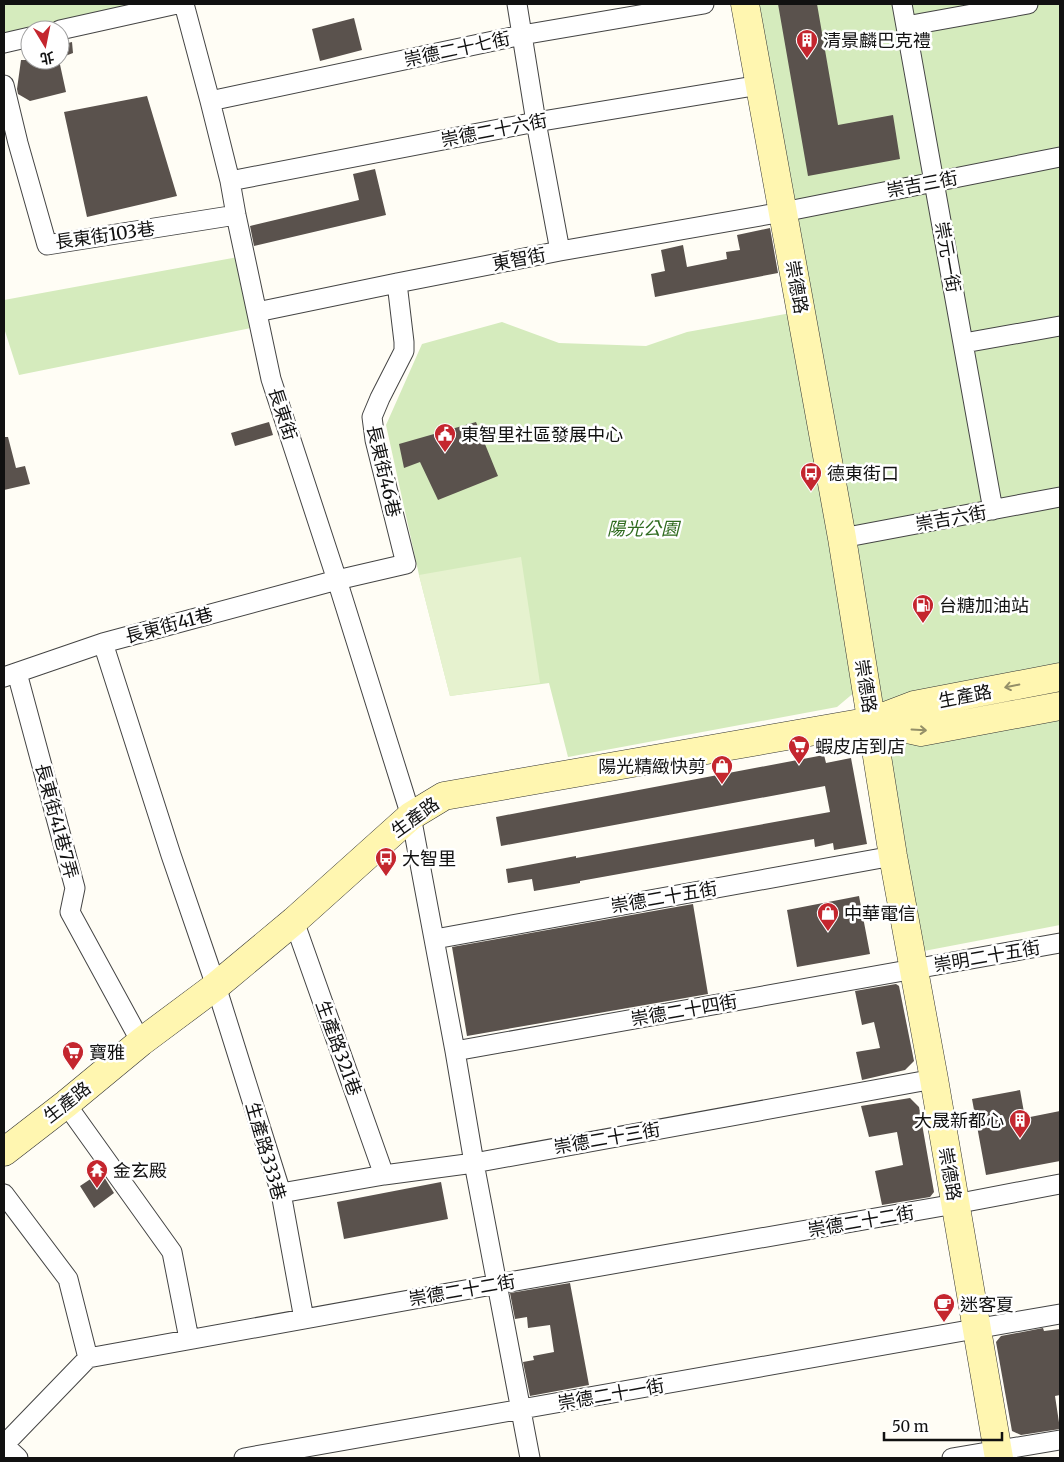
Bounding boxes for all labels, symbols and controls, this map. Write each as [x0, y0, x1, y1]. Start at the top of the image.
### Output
north arrow [20, 20, 70, 70]
street label: 崇德二十七街 [402, 27, 512, 71]
building icon: 清景麟巴克禮 [795, 28, 819, 59]
place label: 清景麟巴克禮 [823, 29, 931, 52]
text: 北 [39, 48, 56, 68]
street label: 崇德二十六街 [439, 108, 549, 152]
street label: 崇吉三街 [884, 166, 960, 202]
street label: 長東街103巷 [54, 217, 156, 253]
street label: 崇元一街 [930, 220, 966, 294]
street label: 東智街 [490, 243, 548, 275]
street label: 崇德路 [781, 258, 813, 316]
street label: 長東街 [264, 385, 302, 443]
public building icon: 東智里社區發展中心 [433, 422, 457, 453]
street label: 長東街46巷 [362, 423, 406, 519]
place label: 東智里社區發展中心 [461, 423, 623, 446]
bus stop icon: 德東街口 [799, 461, 823, 492]
place label: 德東街口 [827, 462, 899, 485]
street label: 崇吉六街 [914, 500, 988, 536]
park label: 陽光公園 [607, 517, 682, 540]
fuel station icon: 台糖加油站 [911, 593, 935, 624]
place label: 台糖加油站 [939, 594, 1029, 617]
street label: 長東街41巷 [123, 602, 215, 648]
street label: 崇德路 [850, 658, 882, 714]
street label: 生產路 [936, 680, 994, 712]
one-way arrow [1005, 682, 1021, 692]
one-way arrow [911, 726, 927, 735]
supermarket icon: 蝦皮店到店 [787, 734, 811, 765]
place label: 蝦皮店到店 [815, 735, 905, 758]
shop icon: 陽光精緻快剪 [710, 754, 734, 785]
place label: 陽光精緻快剪 [598, 755, 706, 778]
street label: 長東街41巷7弄 [31, 761, 83, 881]
street label: 生產路 [386, 792, 444, 842]
bus stop icon: 大智里 [374, 846, 398, 877]
place label: 大智里 [402, 847, 456, 870]
street label: 崇德二十五街 [609, 876, 719, 918]
shop icon: 中華電信 [816, 901, 840, 932]
place label: 中華電信 [844, 902, 916, 925]
street label: 崇明二十五街 [932, 935, 1042, 977]
street label: 崇德二十四街 [629, 989, 739, 1031]
street label: 生產路321巷 [311, 997, 367, 1099]
supermarket icon: 寶雅 [61, 1040, 85, 1071]
place label: 寶雅 [89, 1041, 125, 1064]
street label: 生產路 [39, 1076, 95, 1128]
street label: 生產路333巷 [241, 1099, 291, 1203]
building icon: 大晟新都心 [1008, 1108, 1032, 1139]
place label: 大晟新都心 [914, 1109, 1004, 1132]
street label: 崇德二十三街 [552, 1117, 662, 1159]
street label: 崇德路 [934, 1145, 966, 1203]
temple icon: 金玄殿 [85, 1158, 109, 1189]
place label: 金玄殿 [113, 1159, 167, 1182]
street label: 崇德二十二街 [806, 1200, 916, 1242]
street label: 崇德二十二街 [407, 1269, 517, 1311]
cafe icon: 迷客夏 [932, 1292, 956, 1323]
place label: 迷客夏 [960, 1293, 1014, 1316]
street label: 崇德二十一街 [556, 1373, 666, 1415]
scale bar [884, 1410, 1002, 1442]
text: 50 m [892, 1417, 929, 1436]

